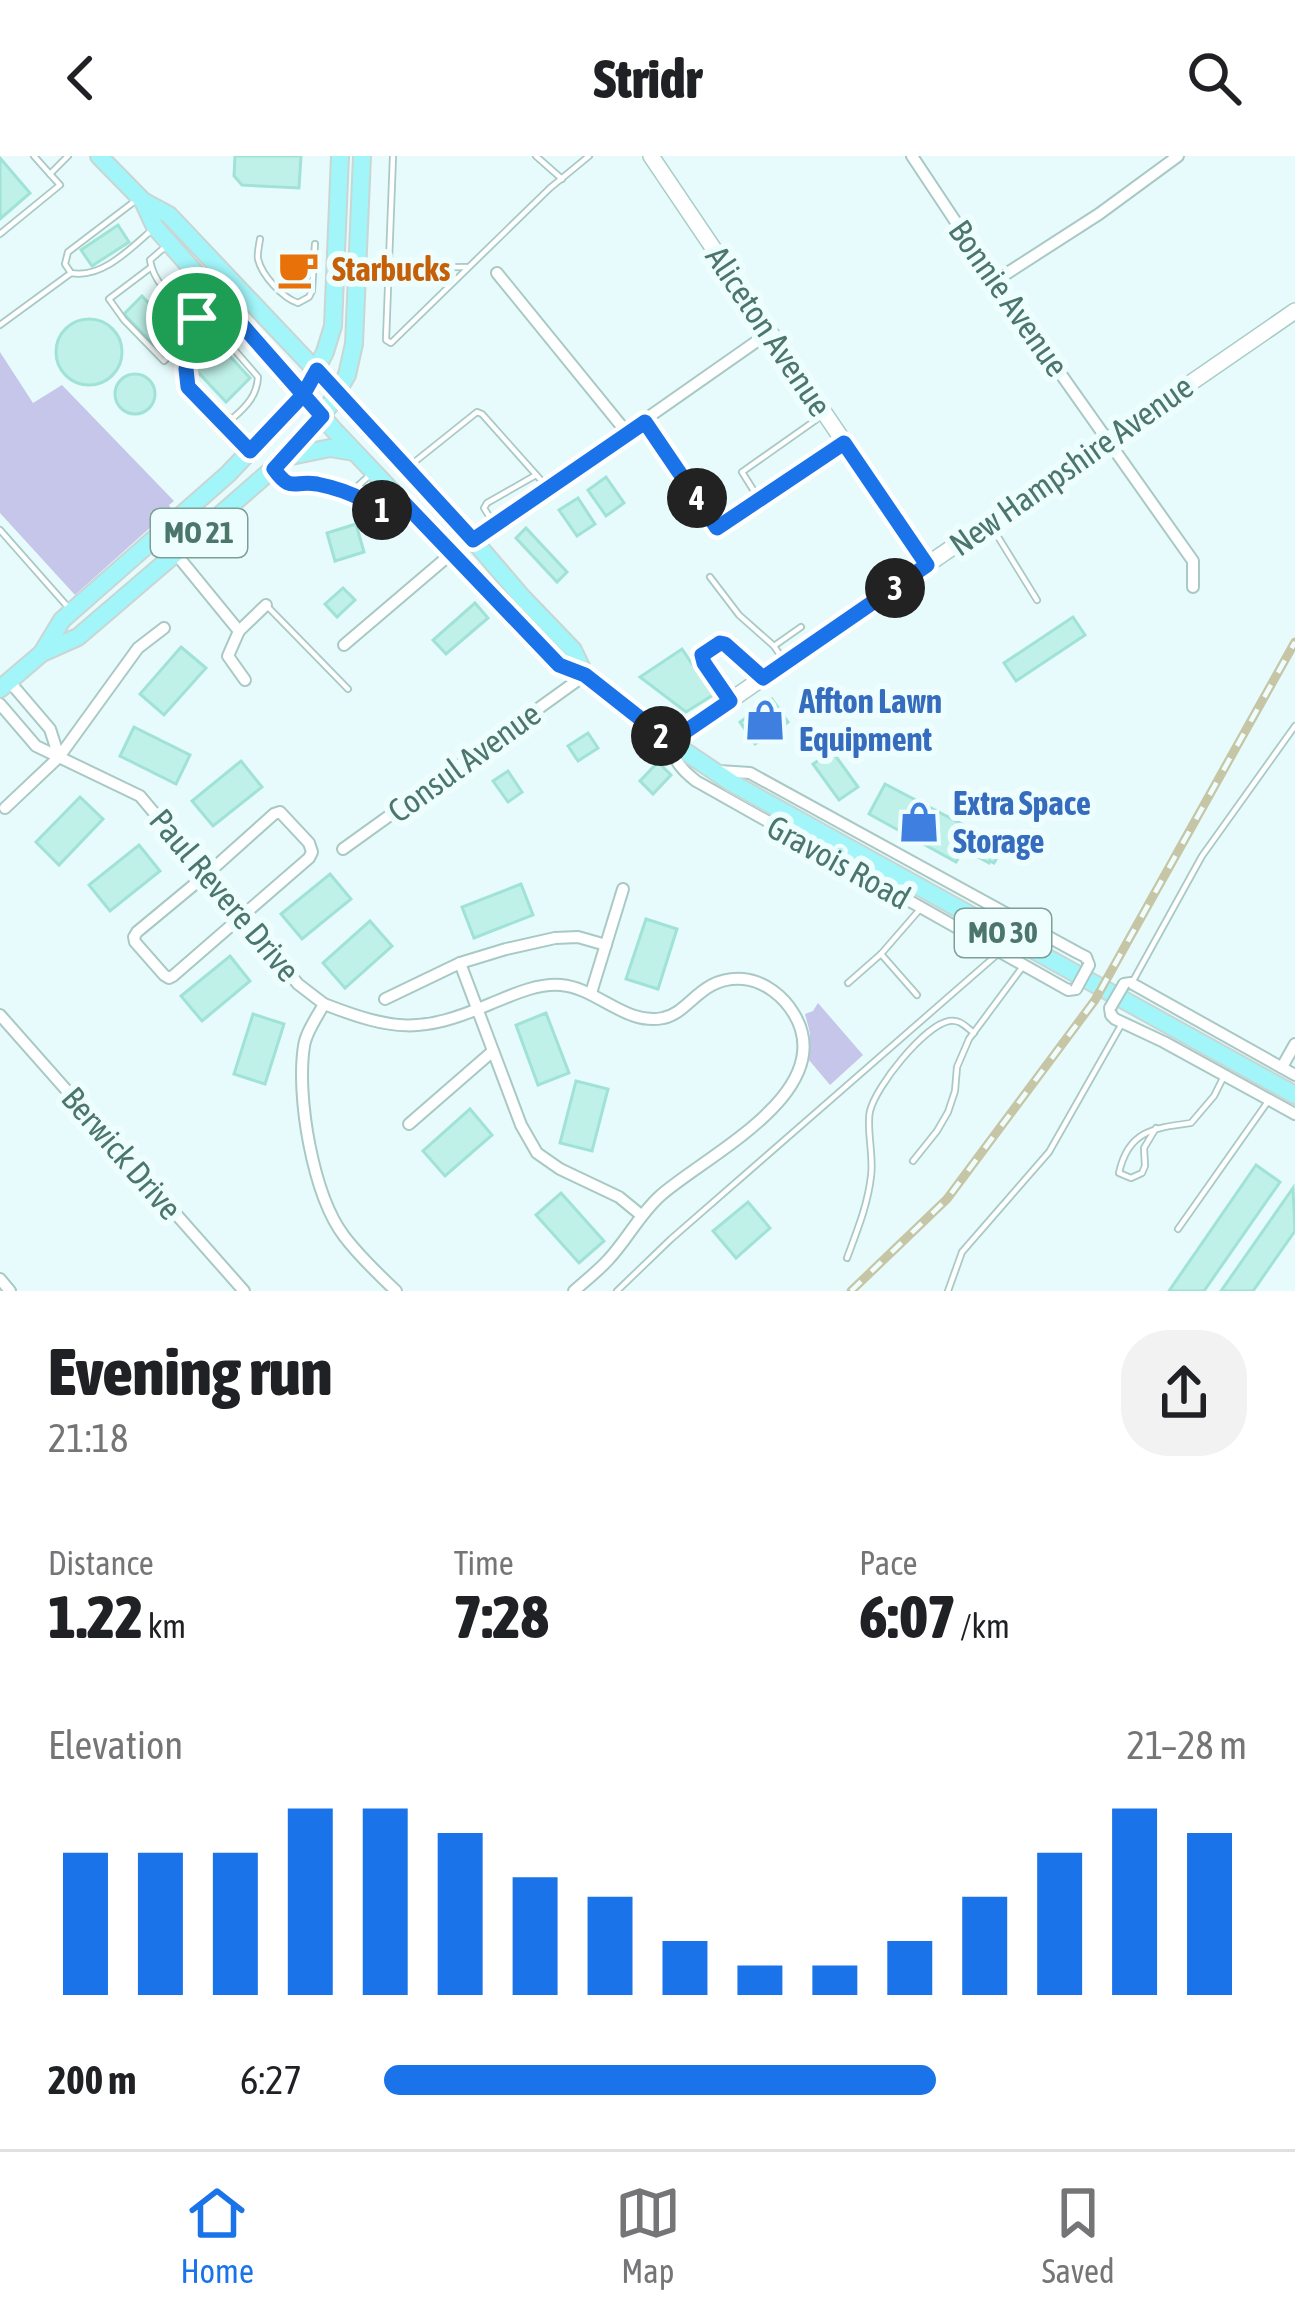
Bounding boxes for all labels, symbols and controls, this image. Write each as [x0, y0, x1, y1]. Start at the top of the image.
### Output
icon: back [48, 45, 114, 111]
icon: search [1181, 45, 1247, 111]
text: Stridr [593, 48, 702, 109]
street label: Bonnie Avenue [941, 213, 1077, 383]
street label: Aliceton Avenue [698, 239, 840, 423]
cafe icon: Starbucks [275, 246, 321, 292]
place label: Starbucks [332, 250, 451, 288]
pin [146, 267, 248, 369]
icon: arrive [164, 285, 230, 351]
street label: New Hampshire Avenue [942, 367, 1200, 563]
pin: 4 [667, 468, 727, 528]
text: 4 [689, 479, 705, 517]
pin: 1 [352, 480, 412, 540]
text: 1 [374, 491, 390, 529]
road number: MO 21 [151, 509, 247, 557]
pin: 3 [865, 558, 925, 618]
text: 3 [887, 569, 903, 607]
place label: Affton Lawn Equipment [798, 682, 942, 758]
street label: Consul Avenue [381, 694, 547, 830]
shop icon: Affton Lawn Equipment [742, 697, 788, 743]
pin: 2 [631, 706, 691, 766]
text: 2 [653, 717, 669, 755]
place label: Extra Space Storage [953, 784, 1091, 860]
shop icon: Extra Space Storage [896, 799, 942, 845]
street label: Paul Revere Drive [142, 801, 308, 989]
street label: Gravois Road [761, 807, 917, 917]
road number: MO 30 [955, 909, 1051, 957]
street label: Berwick Drive [54, 1079, 190, 1227]
button: share [1121, 1330, 1247, 1456]
text: Evening run [48, 1333, 333, 1409]
text: 21:18 [48, 1416, 128, 1460]
text: Distance [48, 1544, 154, 1582]
text: Time [454, 1544, 514, 1582]
text: Pace [859, 1544, 917, 1582]
text: 1.22 [48, 1582, 143, 1651]
text: 7:28 [454, 1582, 549, 1651]
text: 6:07 [859, 1582, 956, 1651]
text: km [143, 1607, 186, 1645]
text: /km [956, 1607, 1010, 1645]
text: Elevation [48, 1723, 183, 1767]
text: 21–28 m [1127, 1723, 1247, 1767]
text: 200 m [48, 2058, 136, 2102]
text: 6:27 [240, 2058, 302, 2102]
tab: Home [180, 2180, 254, 2290]
tab: Map [615, 2180, 681, 2290]
tab: Saved [1042, 2180, 1115, 2290]

